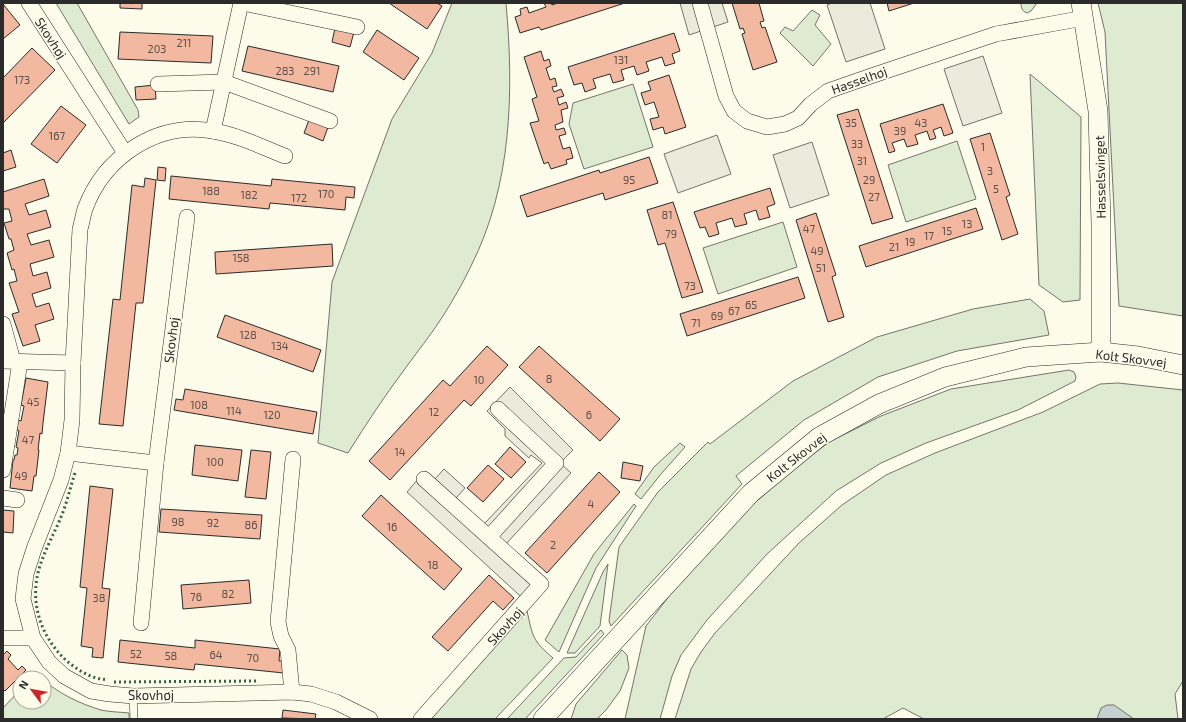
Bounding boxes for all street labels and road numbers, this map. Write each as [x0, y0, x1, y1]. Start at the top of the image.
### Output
street label: Skovhøj [32, 14, 70, 62]
street label: Hasselhøj [829, 63, 889, 97]
street label: Hasselsvinget [1091, 135, 1109, 219]
street label: Skovhøj [160, 316, 182, 364]
street label: Kolt Skovvej [1095, 346, 1167, 370]
street label: Kolt Skovvej [763, 429, 829, 485]
street label: Skovhøj [484, 604, 526, 648]
street label: Skovhøj [128, 687, 174, 703]

